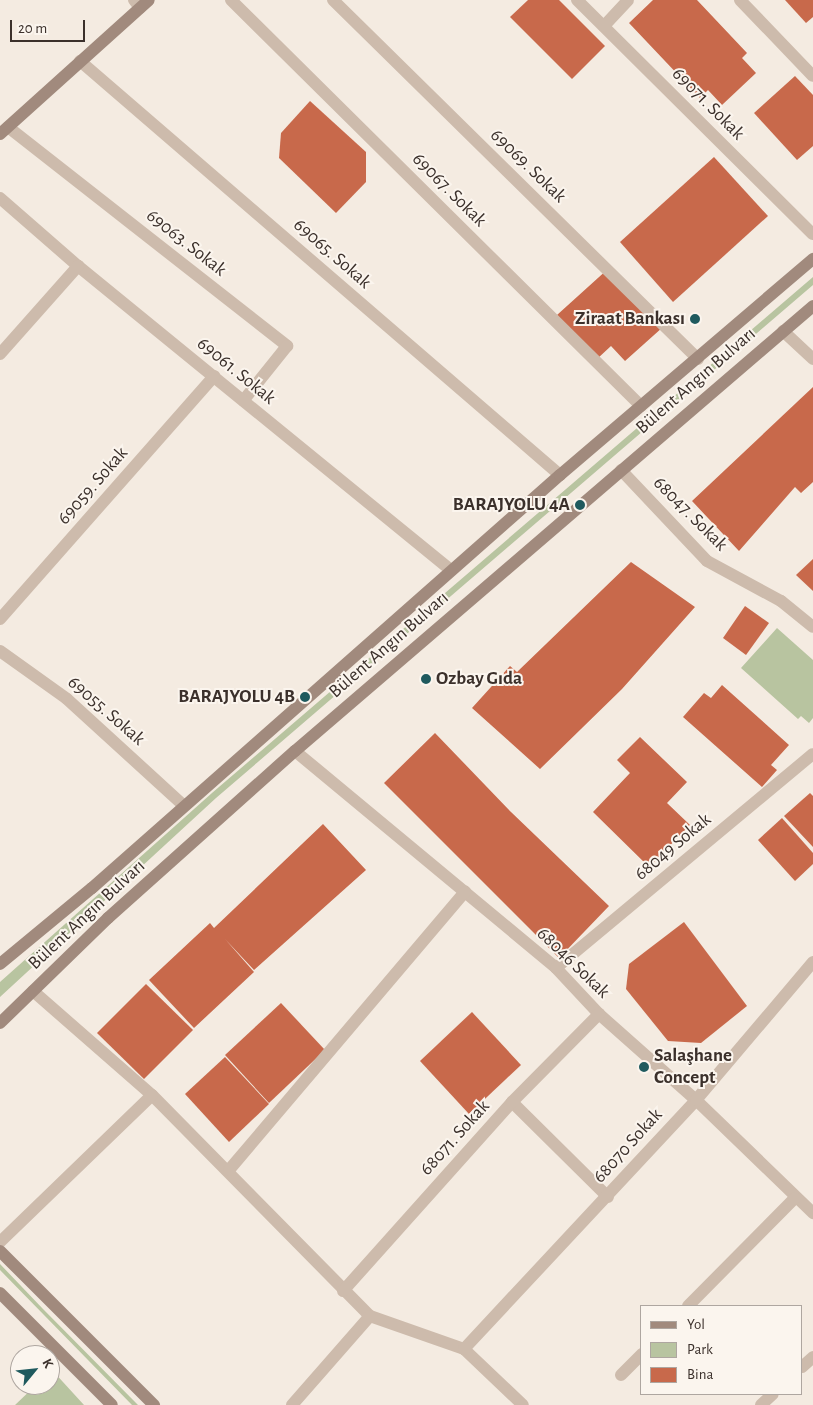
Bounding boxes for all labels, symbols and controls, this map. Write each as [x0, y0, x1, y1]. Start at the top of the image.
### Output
scale bar [12, 10, 88, 42]
text: 20 m [18, 21, 47, 36]
street label: 69071. Sokak [667, 63, 749, 145]
street label: 69069. Sokak [485, 124, 571, 208]
street label: 69067. Sokak [407, 148, 491, 232]
street label: 69063. Sokak [141, 205, 231, 281]
street label: 69065. Sokak [288, 214, 376, 294]
place label: Ziraat Bankası [575, 308, 685, 330]
marker: Ziraat Bankası [689, 313, 701, 325]
street label: Bülent Angın Bulvarı [631, 323, 761, 439]
street label: 69061. Sokak [192, 332, 280, 410]
street label: 69059. Sokak [53, 442, 133, 530]
street label: 68047. Sokak [648, 472, 732, 556]
place label: BARAJYOLU 4A [453, 494, 570, 516]
marker: BARAJYOLU 4A [574, 499, 586, 511]
street label: Bülent Angın Bulvarı [324, 587, 454, 703]
place label: Ozbay Gıda [436, 668, 522, 690]
street label: 69055. Sokak [63, 671, 149, 751]
marker: Ozbay Gıda [420, 673, 432, 685]
place label: BARAJYOLU 4B [178, 686, 295, 708]
marker: BARAJYOLU 4B [299, 691, 311, 703]
street label: 68049 Sokak [630, 808, 716, 886]
street label: Bülent Angın Bulvarı [24, 855, 150, 975]
street label: 68046 Sokak [532, 923, 614, 1003]
place label: Salaşhane Concept [654, 1045, 732, 1089]
marker: Salaşhane Concept [638, 1061, 650, 1073]
street label: 68071. Sokak [415, 1096, 495, 1180]
street label: 68070 Sokak [589, 1104, 667, 1188]
legend [640, 1305, 803, 1395]
text: Yol [687, 1317, 705, 1332]
text: Park [687, 1342, 713, 1357]
north arrow [10, 1345, 60, 1395]
text: K [39, 1357, 55, 1370]
text: Bina [687, 1367, 713, 1382]

